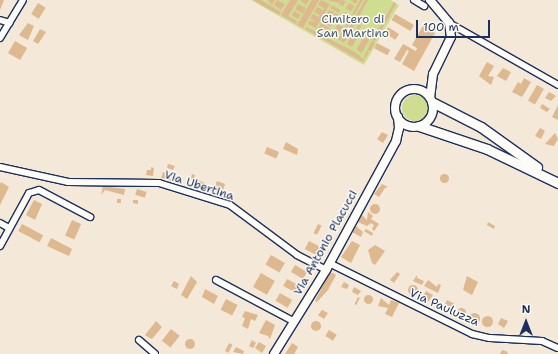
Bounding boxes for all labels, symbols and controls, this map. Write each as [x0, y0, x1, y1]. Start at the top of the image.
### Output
scale bar [418, 12, 492, 38]
park label: Cimitero di San Martino [317, 13, 389, 41]
text: 100 m [423, 19, 459, 35]
street label: Via Ubertina [162, 168, 236, 204]
street label: Via Antonio Placucci [291, 188, 361, 298]
street label: Via Pauluzza [407, 286, 481, 330]
north arrow [506, 302, 546, 342]
text: N [522, 302, 530, 317]

